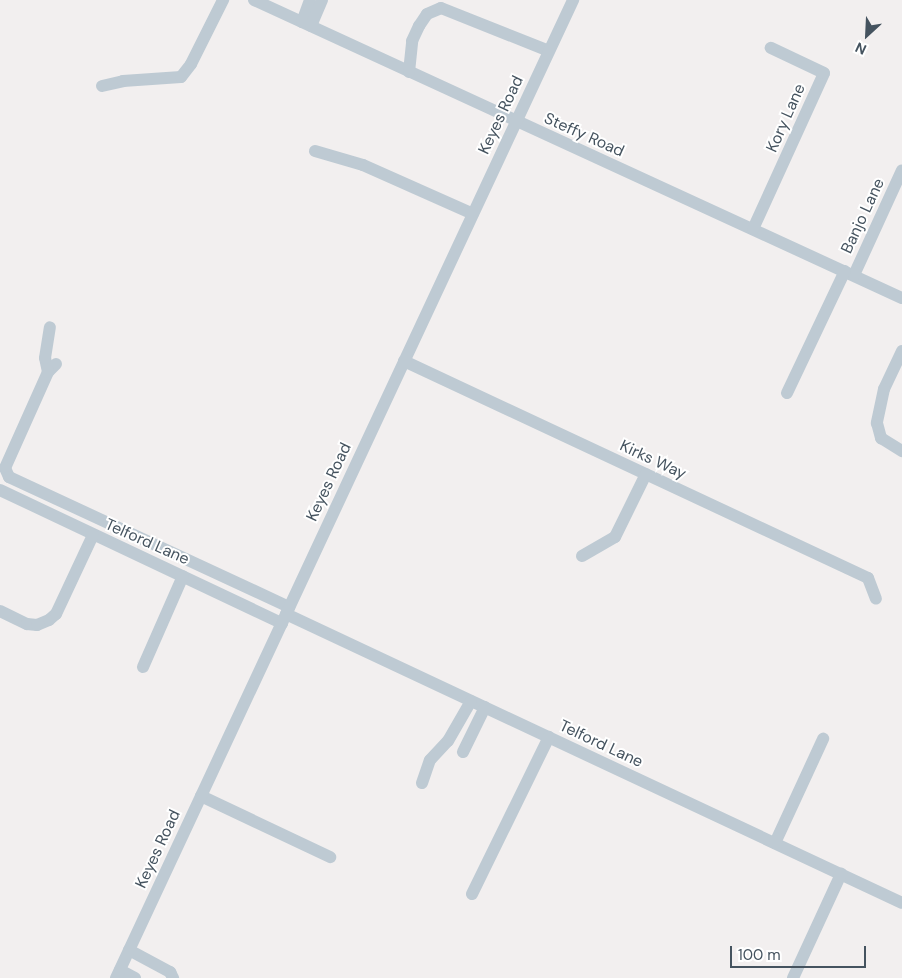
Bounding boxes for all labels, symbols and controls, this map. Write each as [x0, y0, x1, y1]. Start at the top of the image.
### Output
north arrow [842, 10, 892, 60]
text: N [852, 38, 869, 59]
street label: Keyes Road [474, 73, 528, 157]
street label: Kory Lane [762, 81, 810, 155]
street label: Steffy Road [541, 109, 627, 161]
street label: Banjo Lane [837, 175, 889, 257]
street label: Kirks Way [617, 436, 689, 484]
street label: Keyes Road [302, 440, 356, 524]
street label: Telford Lane [102, 515, 192, 569]
street label: Telford Lane [556, 716, 646, 772]
street label: Keyes Road [131, 807, 185, 891]
scale bar [732, 936, 868, 968]
text: 100 m [738, 945, 781, 965]

